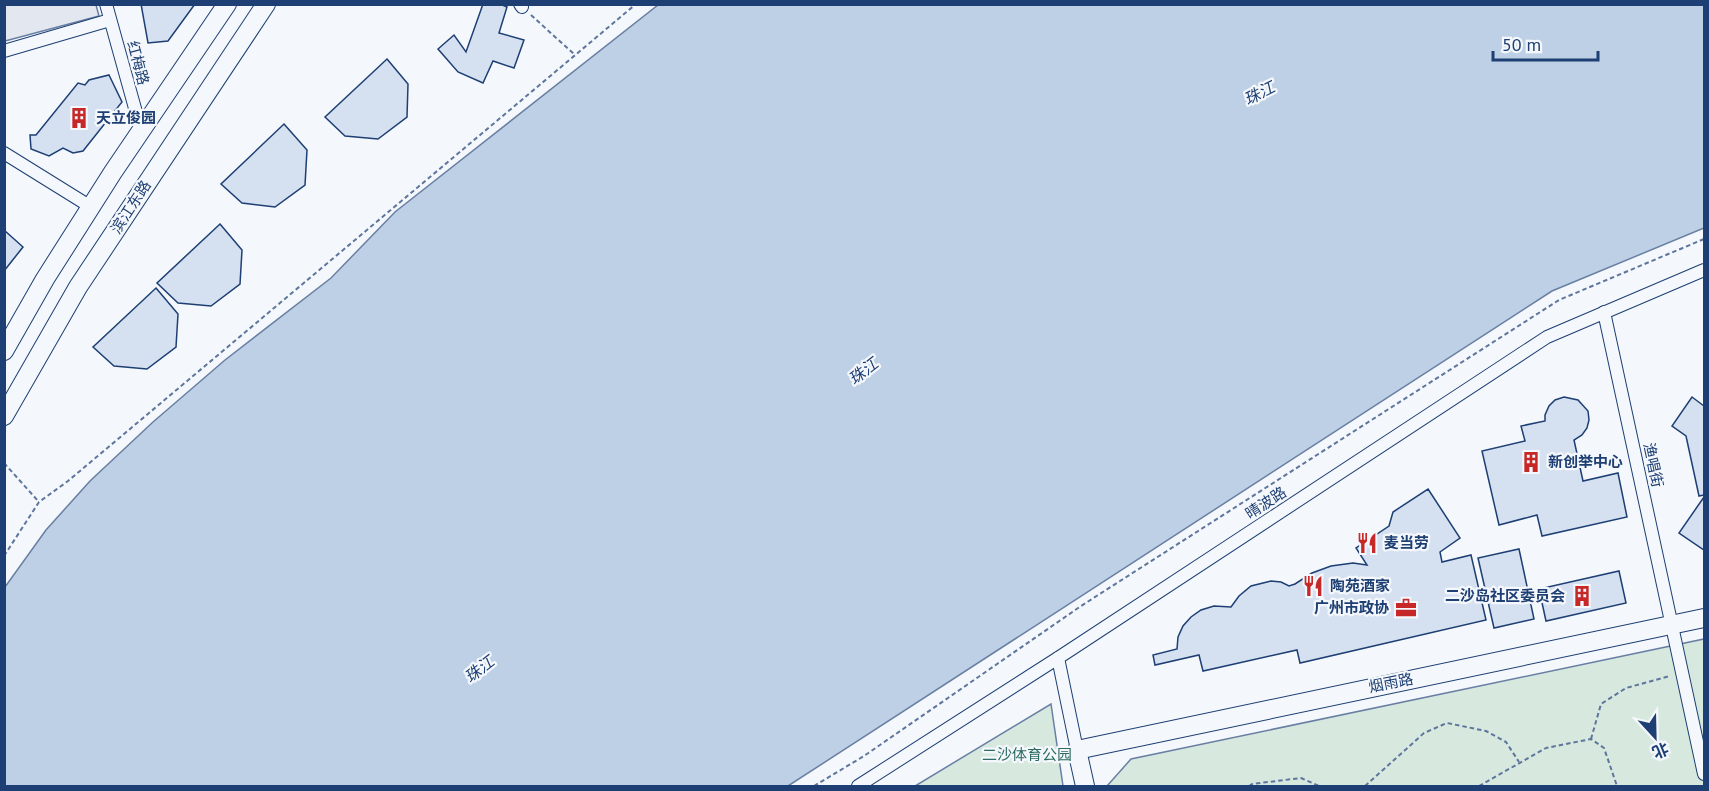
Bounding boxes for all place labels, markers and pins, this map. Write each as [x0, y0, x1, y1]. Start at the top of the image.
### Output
building icon: 天立俊园 [67, 106, 91, 130]
place label: 天立俊园 [96, 108, 156, 127]
building icon: 新创举中心 [1519, 450, 1543, 474]
place label: 新创举中心 [1548, 452, 1623, 471]
restaurant icon: 麦当劳 [1355, 531, 1379, 555]
place label: 麦当劳 [1384, 533, 1429, 552]
restaurant icon: 陶苑酒家 [1301, 574, 1325, 598]
place label: 陶苑酒家 [1330, 576, 1390, 595]
building icon: 二沙岛社区委员会 [1570, 584, 1594, 608]
place label: 二沙岛社区委员会 [1445, 586, 1565, 605]
office icon: 广州市政协 [1394, 596, 1418, 620]
place label: 广州市政协 [1314, 598, 1389, 617]

